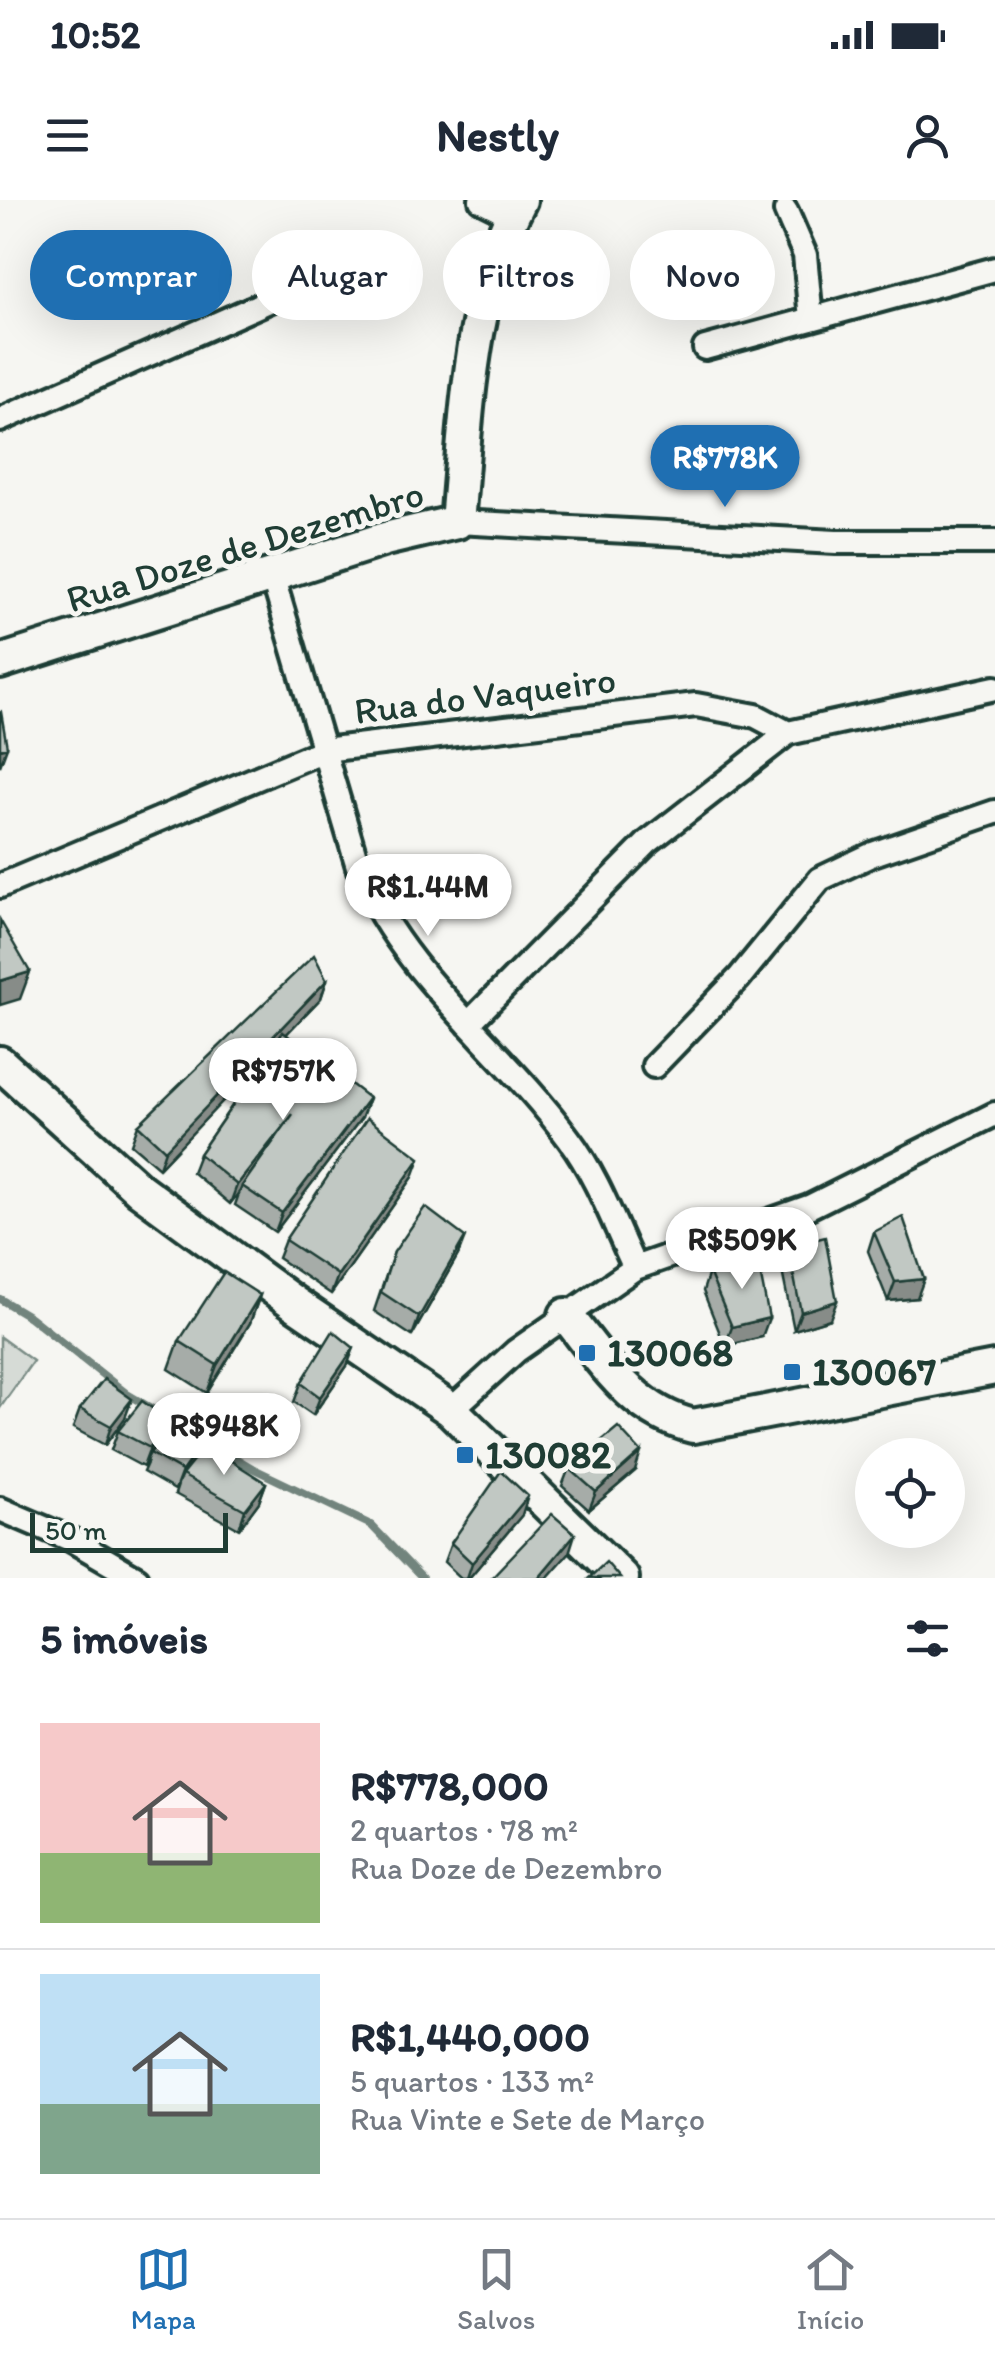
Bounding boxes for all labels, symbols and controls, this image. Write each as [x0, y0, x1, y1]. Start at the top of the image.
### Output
text: 10:52 [50, 12, 140, 58]
icon: menu [40, 108, 95, 163]
text: Nestly [436, 108, 559, 162]
icon: person [900, 108, 955, 163]
chip: Comprar [30, 230, 232, 320]
chip: Alugar [252, 230, 423, 320]
chip: Filtros [443, 230, 610, 320]
chip: Novo [630, 230, 775, 320]
pin: R$778K [644, 425, 806, 510]
text: R$778K [673, 438, 777, 476]
street label: Rua Doze de Dezembro [61, 470, 429, 622]
street label: Rua do Vaqueiro [352, 656, 618, 734]
pin: R$1.44M [336, 854, 520, 939]
text: R$1.44M [367, 867, 489, 905]
pin: R$757K [202, 1038, 364, 1123]
text: R$757K [231, 1051, 335, 1089]
pin: R$509K [661, 1207, 823, 1292]
text: R$509K [688, 1220, 796, 1258]
place label: 130068 [607, 1330, 733, 1376]
marker: 130068 [576, 1342, 598, 1364]
place label: 130067 [812, 1349, 936, 1395]
marker: 130067 [781, 1361, 803, 1383]
pin: R$948K [143, 1393, 305, 1478]
text: R$948K [169, 1406, 279, 1444]
place label: 130082 [485, 1432, 611, 1478]
map controls [855, 1438, 965, 1548]
button: locate [855, 1438, 965, 1548]
marker: 130082 [454, 1444, 476, 1466]
scale bar [30, 1508, 228, 1552]
text: 50 m [45, 1513, 107, 1547]
icon: filters [900, 1611, 955, 1666]
text: 5 imóveis [40, 1613, 208, 1664]
text: R$778,000 [350, 1760, 549, 1811]
icon: home [120, 1763, 240, 1883]
text: 2 quartos · 78 m² [350, 1811, 578, 1849]
text: Rua Doze de Dezembro [350, 1849, 663, 1887]
text: R$1,440,000 [350, 2011, 590, 2062]
icon: home [120, 2014, 240, 2134]
text: 5 quartos · 133 m² [350, 2062, 594, 2100]
text: Rua Vinte e Sete de Março [350, 2100, 705, 2138]
tab: Mapa [131, 2242, 196, 2336]
tab: Salvos [457, 2242, 535, 2336]
tab: Início [797, 2242, 864, 2336]

